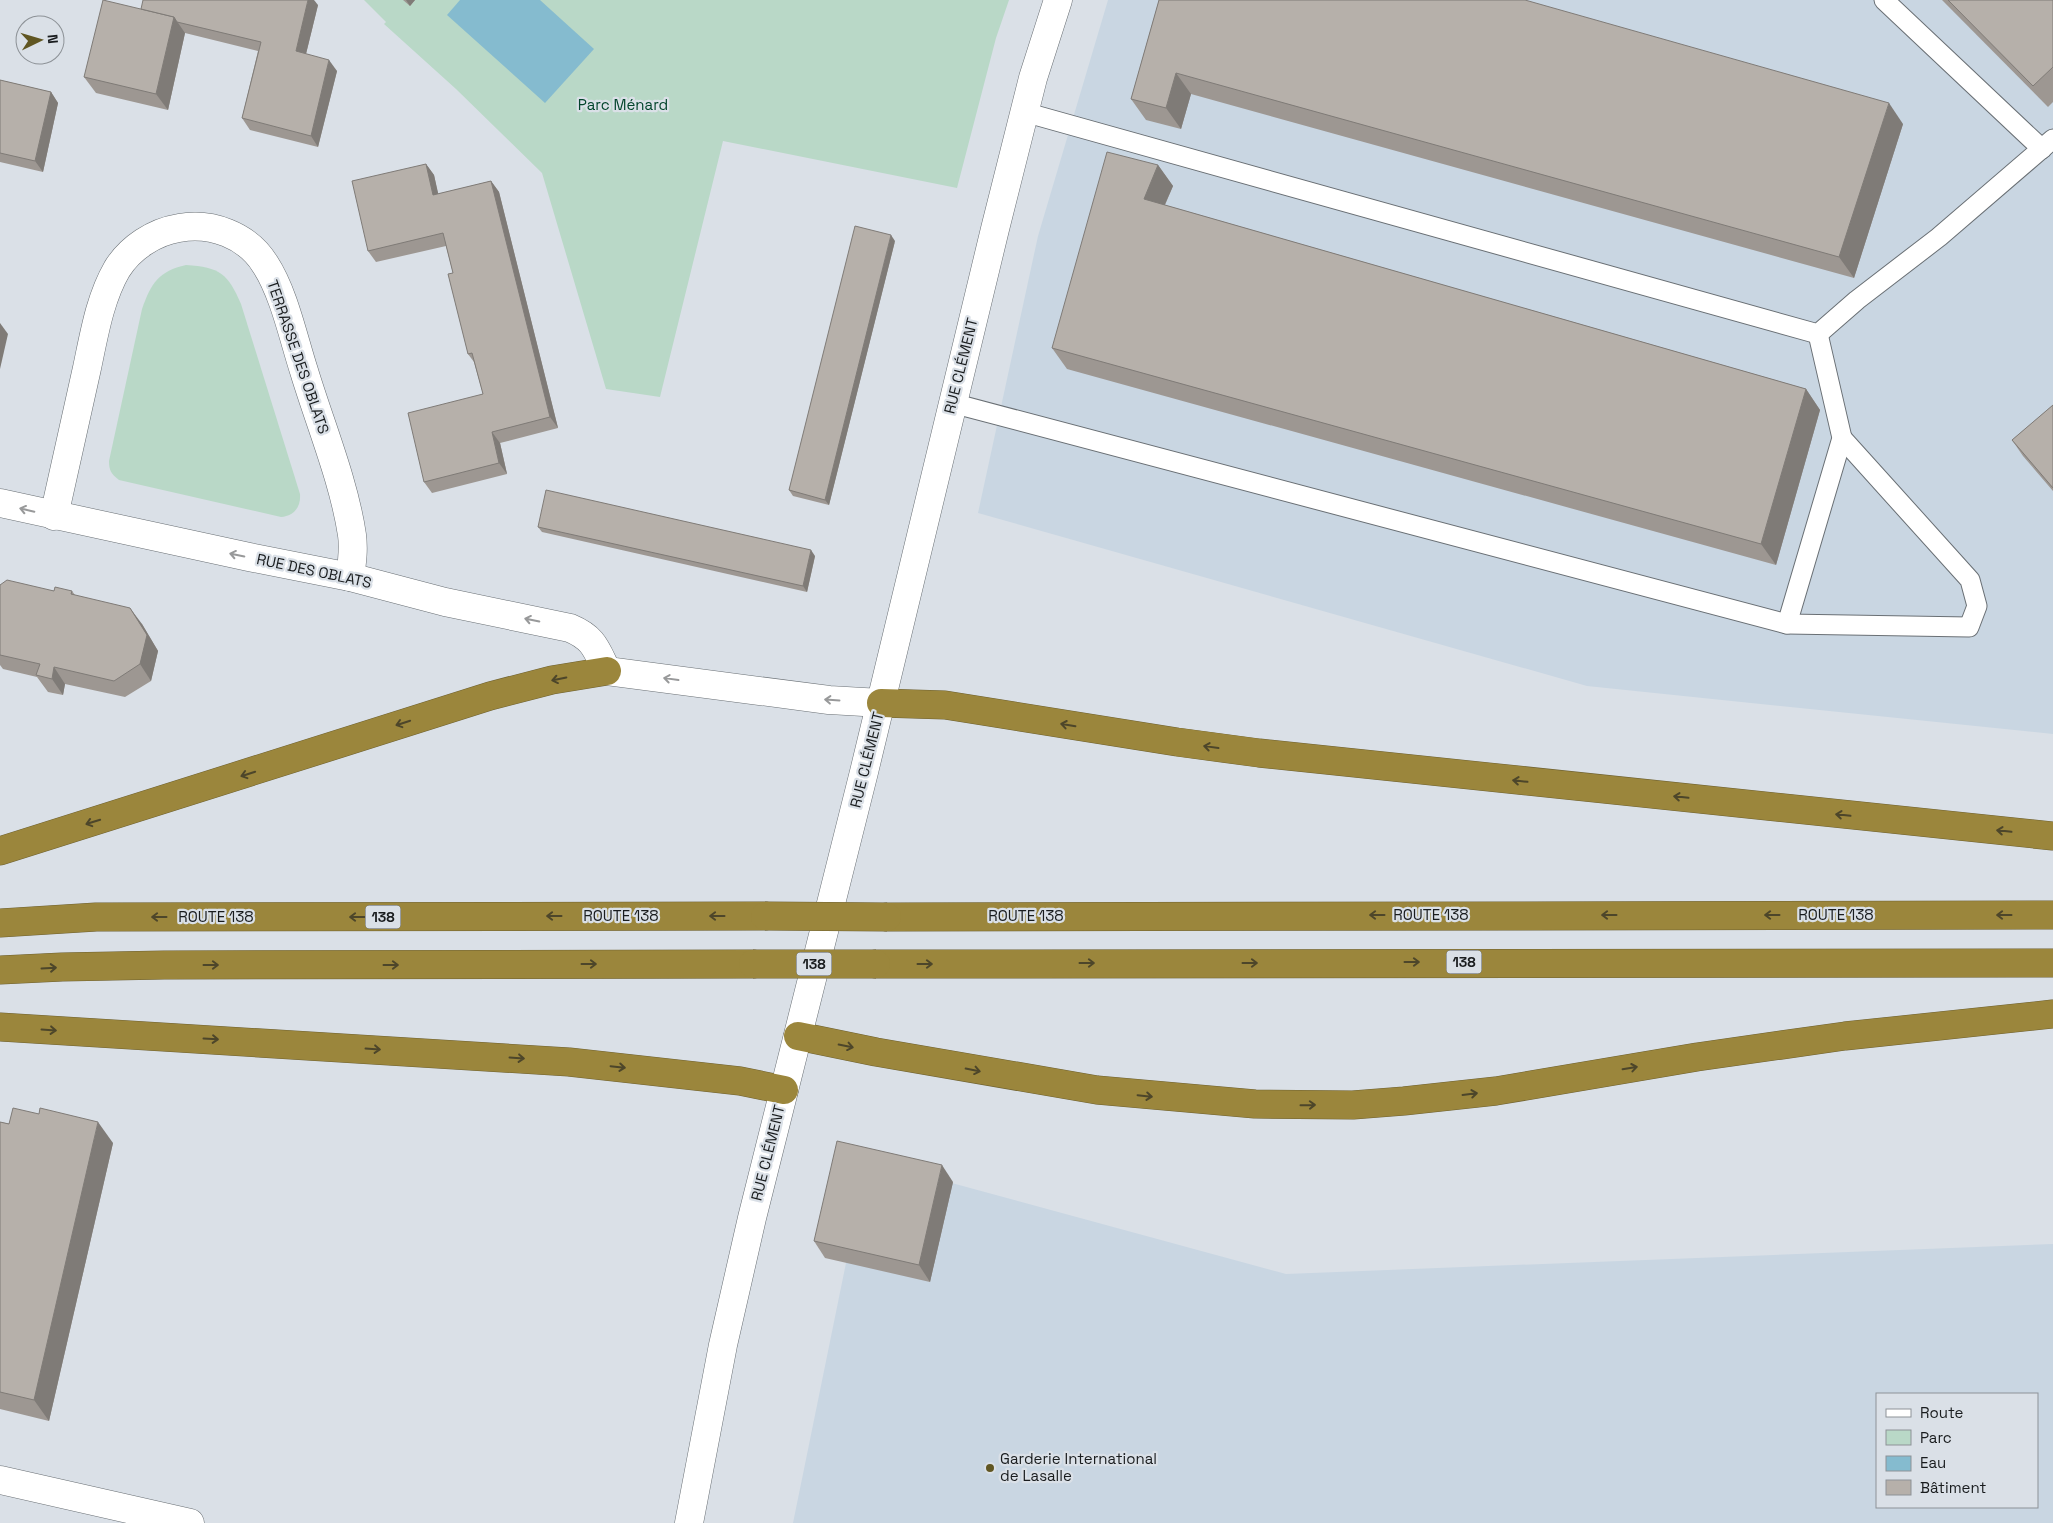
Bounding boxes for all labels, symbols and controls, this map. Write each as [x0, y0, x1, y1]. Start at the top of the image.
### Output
north arrow [15, 15, 65, 65]
text: N [44, 33, 62, 44]
park label: Parc Ménard [578, 95, 668, 114]
street label: TERRASSE DES OBLATS [263, 277, 334, 436]
street label: RUE CLÉMENT [939, 316, 982, 416]
one-way arrow [19, 505, 35, 514]
street label: RUE DES OBLATS [255, 549, 373, 592]
one-way arrow [229, 550, 245, 559]
one-way arrow [524, 615, 540, 625]
one-way arrow [663, 673, 679, 683]
one-way arrow [551, 675, 567, 684]
one-way arrow [824, 696, 840, 705]
street label: RUE CLÉMENT [845, 710, 888, 810]
one-way arrow [395, 719, 411, 729]
one-way arrow [1060, 719, 1076, 729]
one-way arrow [1203, 742, 1219, 752]
one-way arrow [241, 770, 256, 779]
one-way arrow [1512, 776, 1528, 786]
one-way arrow [1674, 793, 1690, 802]
one-way arrow [1835, 810, 1851, 820]
one-way arrow [85, 818, 101, 828]
one-way arrow [1997, 827, 2013, 836]
street label: ROUTE 138 [1393, 905, 1469, 924]
street label: ROUTE 138 [1798, 905, 1874, 924]
road number: 138 [366, 906, 400, 929]
street label: ROUTE 138 [583, 906, 659, 925]
street label: ROUTE 138 [988, 906, 1064, 925]
street label: ROUTE 138 [178, 907, 254, 926]
one-way arrow [1369, 910, 1386, 920]
one-way arrow [1602, 910, 1618, 920]
one-way arrow [1764, 910, 1780, 920]
one-way arrow [1997, 910, 2013, 920]
one-way arrow [546, 911, 562, 921]
one-way arrow [709, 911, 725, 921]
one-way arrow [151, 912, 168, 922]
one-way arrow [349, 912, 365, 922]
road number: 138 [1446, 950, 1482, 974]
road number: 138 [796, 952, 832, 976]
one-way arrow [1404, 957, 1420, 967]
one-way arrow [1078, 958, 1095, 968]
one-way arrow [1241, 958, 1257, 968]
one-way arrow [580, 959, 596, 969]
one-way arrow [916, 959, 932, 969]
one-way arrow [202, 960, 219, 970]
one-way arrow [382, 960, 399, 970]
one-way arrow [40, 963, 56, 972]
one-way arrow [40, 1026, 56, 1035]
one-way arrow [203, 1035, 219, 1044]
one-way arrow [838, 1042, 854, 1051]
one-way arrow [365, 1044, 381, 1053]
one-way arrow [509, 1054, 525, 1063]
one-way arrow [609, 1062, 625, 1072]
one-way arrow [1622, 1063, 1638, 1073]
one-way arrow [965, 1065, 981, 1075]
one-way arrow [1461, 1089, 1477, 1099]
one-way arrow [1137, 1091, 1153, 1101]
one-way arrow [1299, 1100, 1315, 1110]
street label: RUE CLÉMENT [746, 1103, 789, 1203]
legend [1876, 1393, 2038, 1508]
text: Route [1920, 1403, 1964, 1422]
text: Parc [1920, 1428, 1952, 1447]
place label: Garderie International de Lasalle [1000, 1449, 1157, 1485]
text: Eau [1920, 1453, 1946, 1472]
marker: Garderie International de Lasalle [984, 1462, 996, 1474]
text: Bâtiment [1920, 1478, 1986, 1497]

